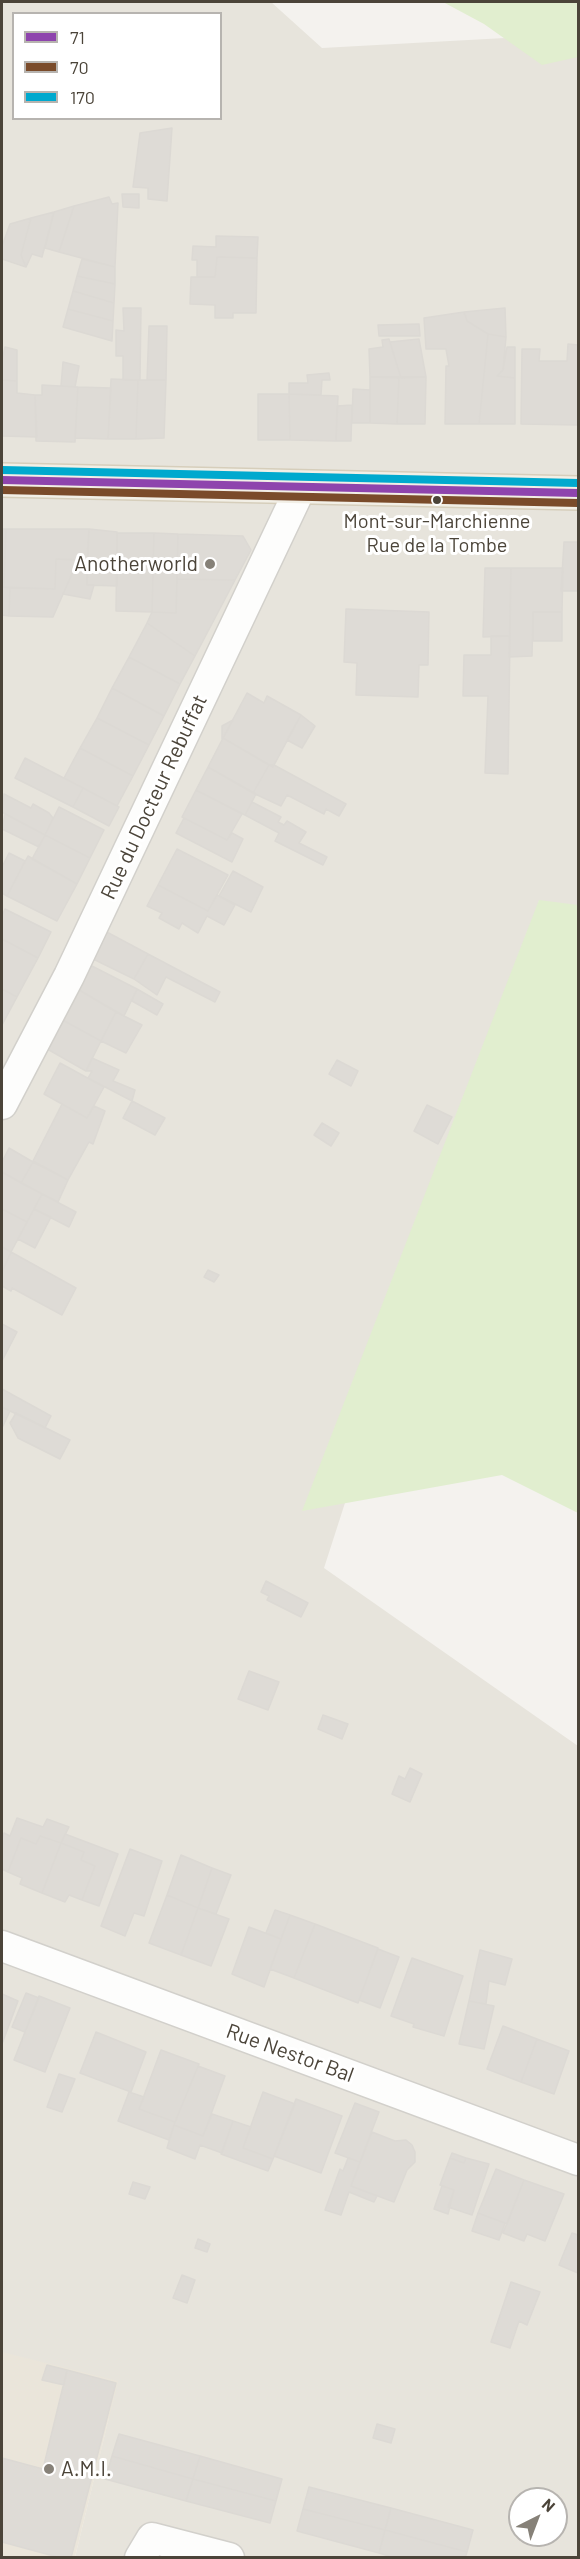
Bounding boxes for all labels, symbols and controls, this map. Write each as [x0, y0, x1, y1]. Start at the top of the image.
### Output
legend [12, 12, 222, 120]
text: 71 [70, 26, 85, 48]
text: 70 [70, 56, 89, 78]
text: 170 [70, 86, 95, 108]
marker: Mont-sur-Marchienne Rue de la Tombe [431, 494, 443, 506]
place label: Mont-sur-Marchienne Rue de la Tombe [344, 509, 530, 556]
place label: Anotherworld [74, 551, 198, 577]
marker: Anotherworld [203, 557, 217, 571]
street label: Rue du Docteur Rebuffat [95, 691, 213, 903]
street label: Rue Nestor Bal [223, 2018, 357, 2088]
place label: A.M.I. [61, 2456, 112, 2482]
marker: A.M.I. [42, 2462, 56, 2476]
north arrow [508, 2487, 568, 2547]
text: N [539, 2494, 559, 2515]

